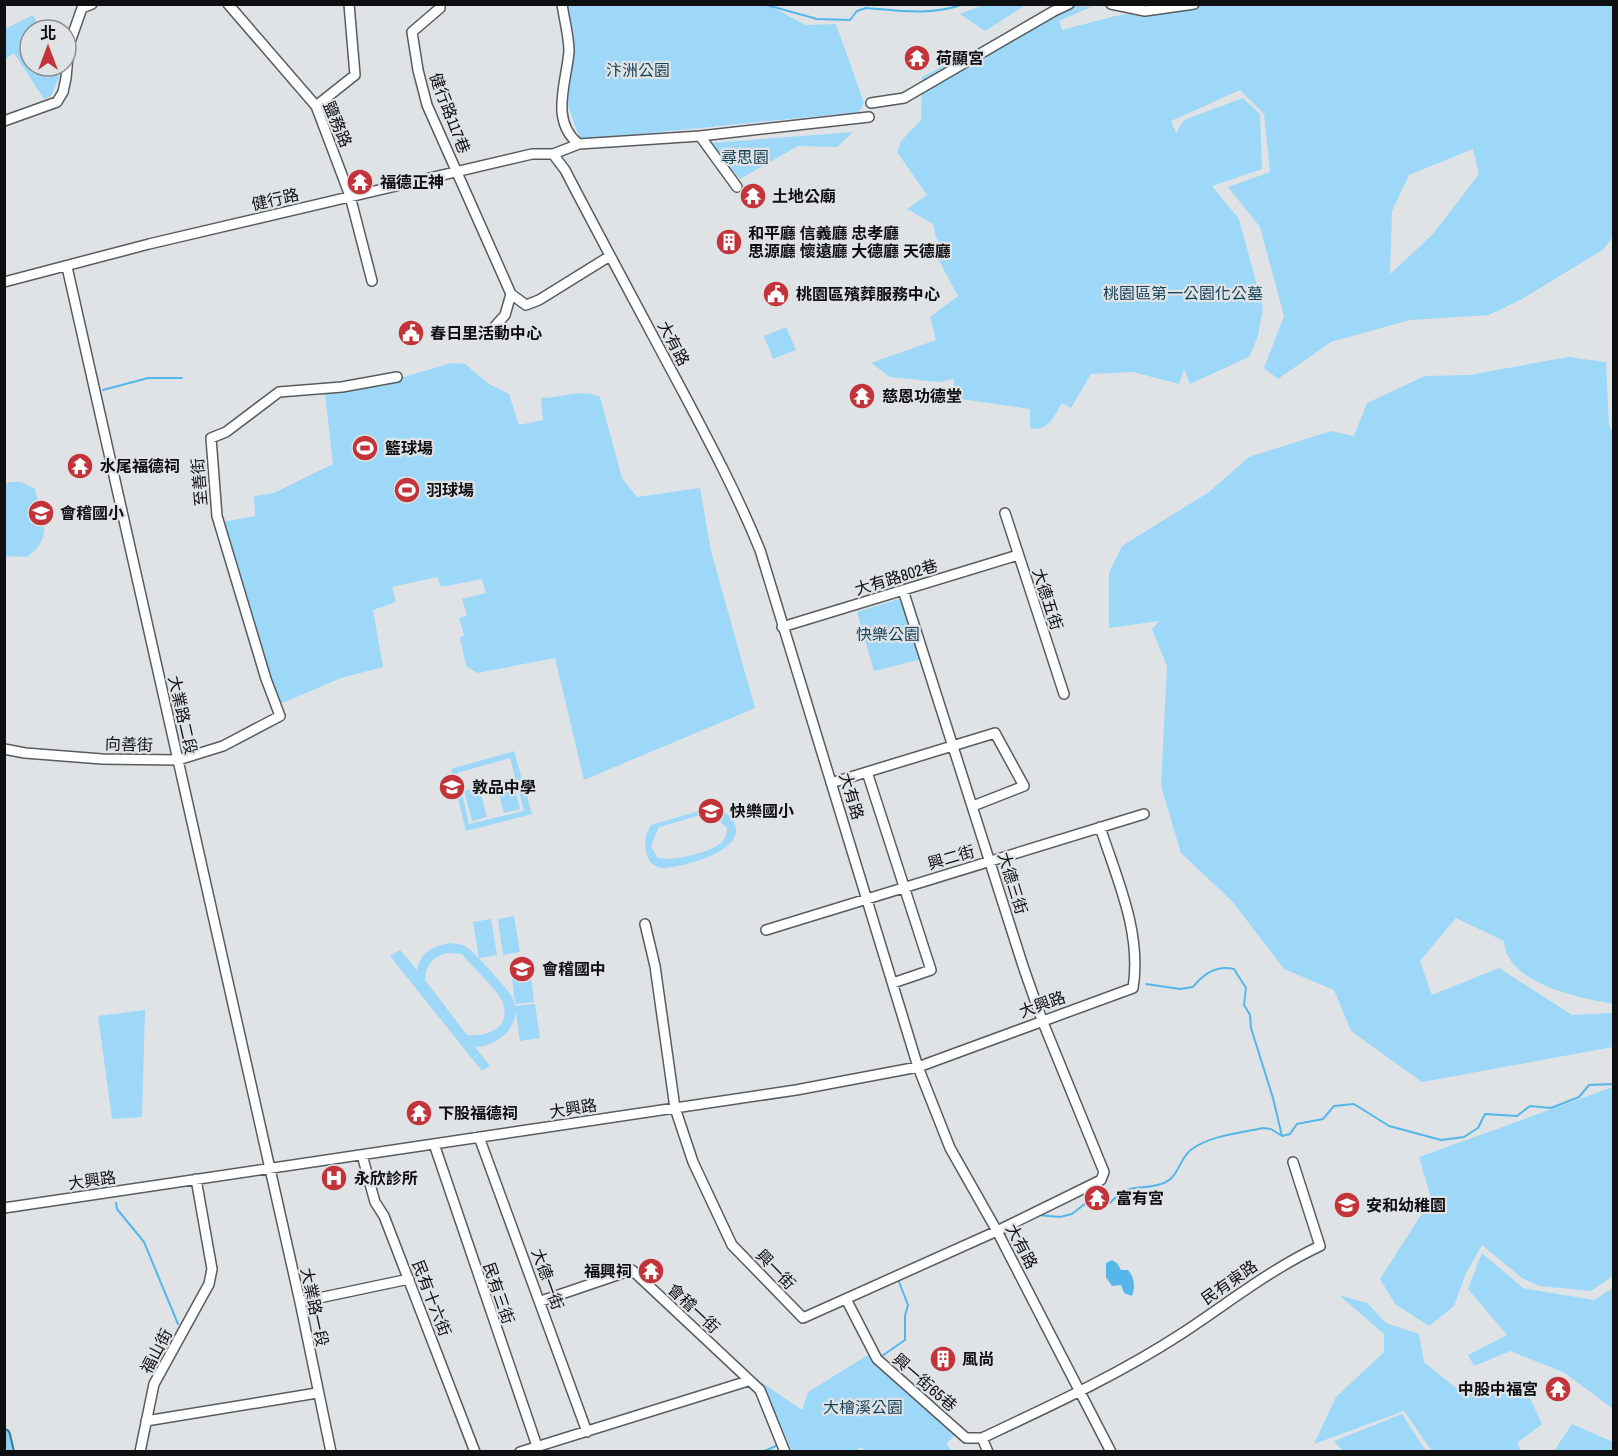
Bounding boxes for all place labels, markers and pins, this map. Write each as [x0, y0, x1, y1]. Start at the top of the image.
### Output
temple icon: 荷顯宮 [902, 43, 932, 73]
place label: 荷顯宮 [936, 47, 984, 69]
temple icon: 福德正神 [345, 167, 375, 197]
place label: 福德正神 [380, 171, 444, 193]
temple icon: 土地公廟 [738, 181, 768, 211]
place label: 土地公廟 [772, 185, 836, 207]
place label: 和平廳 信義廳 忠孝廳 思源廳 懷遠廳 大德廳 天德廳 [748, 222, 951, 262]
building icon: 和平廳 信義廳 忠孝廳 思源廳 懷遠廳 大德廳 天德廳 [714, 227, 744, 257]
public building icon: 桃園區殯葬服務中心 [761, 279, 791, 309]
place label: 桃園區殯葬服務中心 [796, 283, 940, 305]
public building icon: 春日里活動中心 [396, 318, 426, 348]
place label: 春日里活動中心 [430, 322, 542, 344]
temple icon: 慈恩功德堂 [847, 381, 877, 411]
place label: 慈恩功德堂 [882, 385, 962, 407]
sports icon: 籃球場 [350, 433, 380, 463]
place label: 籃球場 [385, 437, 433, 459]
temple icon: 水尾福德祠 [65, 451, 95, 481]
place label: 水尾福德祠 [100, 455, 180, 477]
sports icon: 羽球場 [392, 475, 422, 505]
place label: 羽球場 [426, 479, 474, 501]
school or university icon: 會稽國小 [26, 498, 56, 528]
place label: 會稽國小 [60, 502, 124, 524]
school or university icon: 敦品中學 [437, 772, 467, 802]
place label: 敦品中學 [472, 776, 536, 798]
school or university icon: 快樂國小 [696, 796, 726, 826]
place label: 快樂國小 [730, 800, 794, 822]
school or university icon: 會稽國中 [507, 954, 537, 984]
place label: 會稽國中 [542, 958, 606, 980]
temple icon: 下股福德祠 [404, 1098, 434, 1128]
place label: 下股福德祠 [438, 1102, 518, 1124]
hospital icon: 永欣診所 [319, 1163, 349, 1193]
place label: 永欣診所 [354, 1167, 418, 1189]
temple icon: 富有宮 [1082, 1183, 1112, 1213]
place label: 富有宮 [1116, 1187, 1164, 1209]
school or university icon: 安和幼稚園 [1332, 1190, 1362, 1220]
place label: 安和幼稚園 [1366, 1194, 1446, 1216]
temple icon: 福興祠 [636, 1256, 666, 1286]
place label: 福興祠 [584, 1260, 632, 1282]
building icon: 風尚 [928, 1344, 958, 1374]
place label: 風尚 [962, 1348, 994, 1370]
temple icon: 中股中福宮 [1543, 1374, 1573, 1404]
place label: 中股中福宮 [1458, 1378, 1538, 1400]

